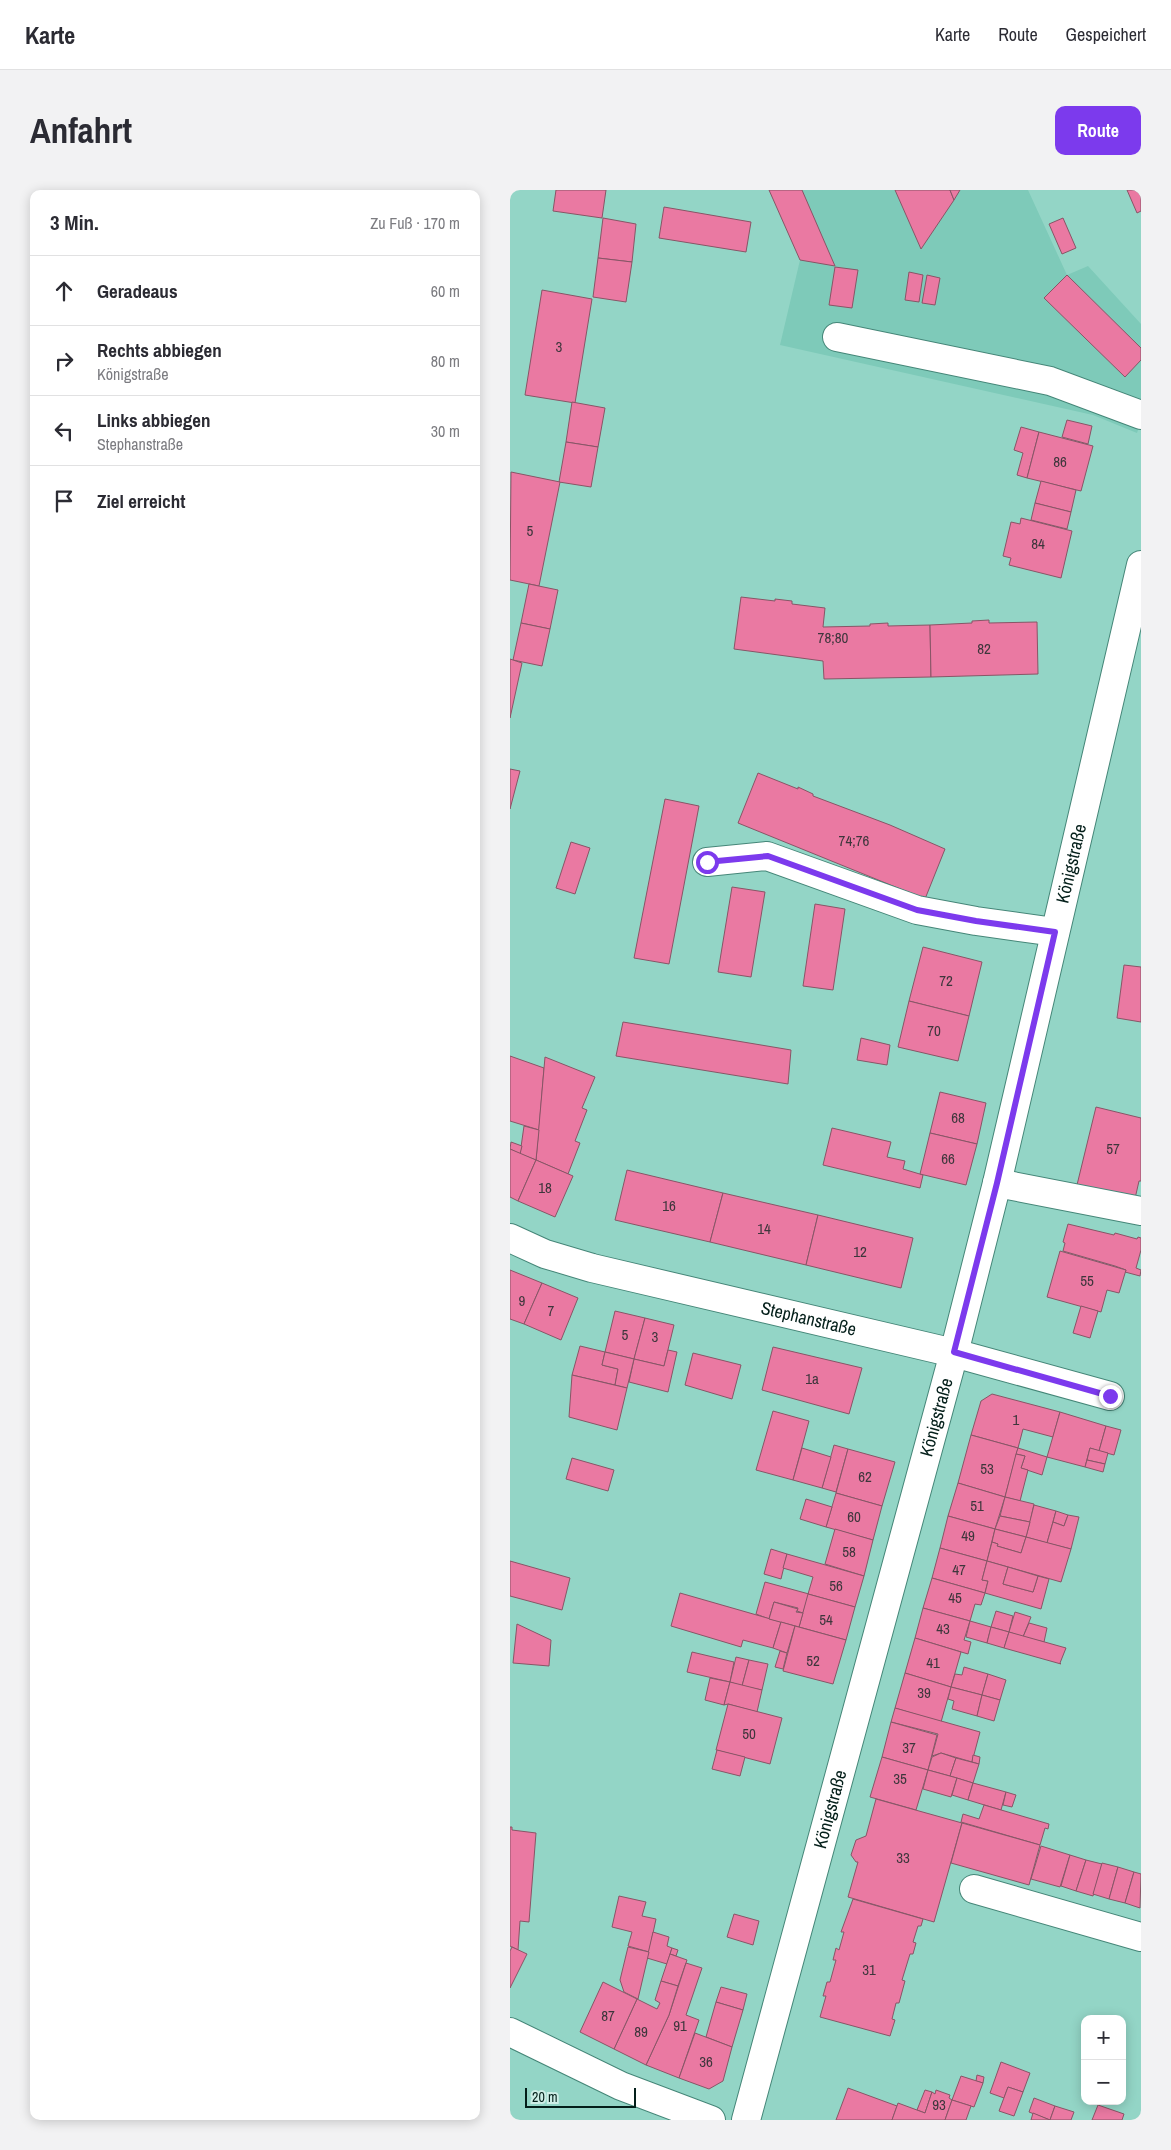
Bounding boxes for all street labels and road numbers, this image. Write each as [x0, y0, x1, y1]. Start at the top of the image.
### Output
street label: Königstraße [1050, 821, 1092, 906]
street label: Stephanstraße [759, 1295, 859, 1342]
street label: Königstraße [913, 1375, 959, 1459]
street label: Königstraße [807, 1767, 852, 1851]

